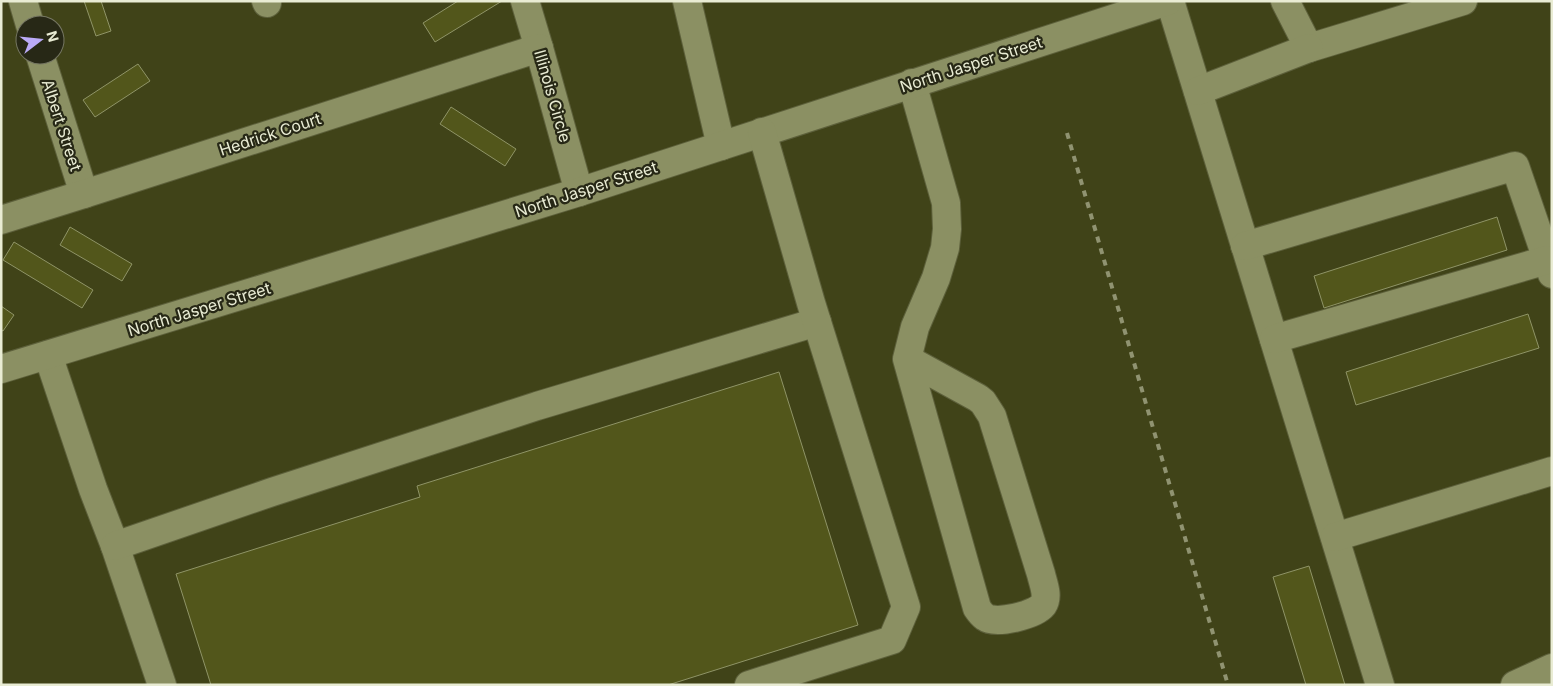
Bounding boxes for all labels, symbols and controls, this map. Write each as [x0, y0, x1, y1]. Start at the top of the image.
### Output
north arrow [15, 15, 65, 65]
text: N [43, 29, 63, 44]
street label: North Jasper Street [897, 32, 1045, 96]
street label: Illinois Circle [530, 47, 576, 145]
street label: Albert Street [38, 77, 86, 173]
street label: Hedrick Court [217, 108, 323, 160]
street label: North Jasper Street [512, 157, 660, 221]
street label: North Jasper Street [125, 278, 273, 340]

